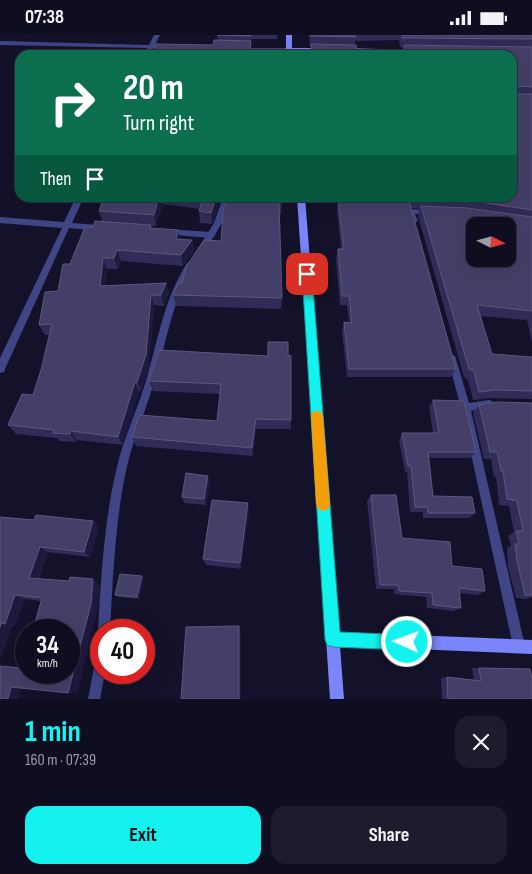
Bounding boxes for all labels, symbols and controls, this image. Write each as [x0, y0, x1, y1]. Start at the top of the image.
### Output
text: 07:38 [25, 6, 64, 29]
text: 20 m [123, 67, 184, 110]
icon: right [40, 70, 105, 135]
text: Turn right [123, 110, 194, 137]
icon: arrive [81, 165, 109, 193]
text: Then [40, 168, 71, 191]
north arrow [466, 217, 516, 267]
map controls [466, 217, 516, 267]
pin [286, 253, 328, 295]
icon: arrive [293, 260, 321, 288]
position arrow [380, 615, 432, 667]
speed limit sign: 40 [90, 619, 155, 684]
text: 34 [36, 630, 59, 661]
text: km/h [37, 656, 58, 671]
text: 1 min [25, 714, 81, 750]
button: close [455, 716, 507, 768]
text: 160 m · 07:39 [25, 751, 96, 770]
button: Exit [25, 806, 261, 864]
button: Share [271, 806, 507, 864]

